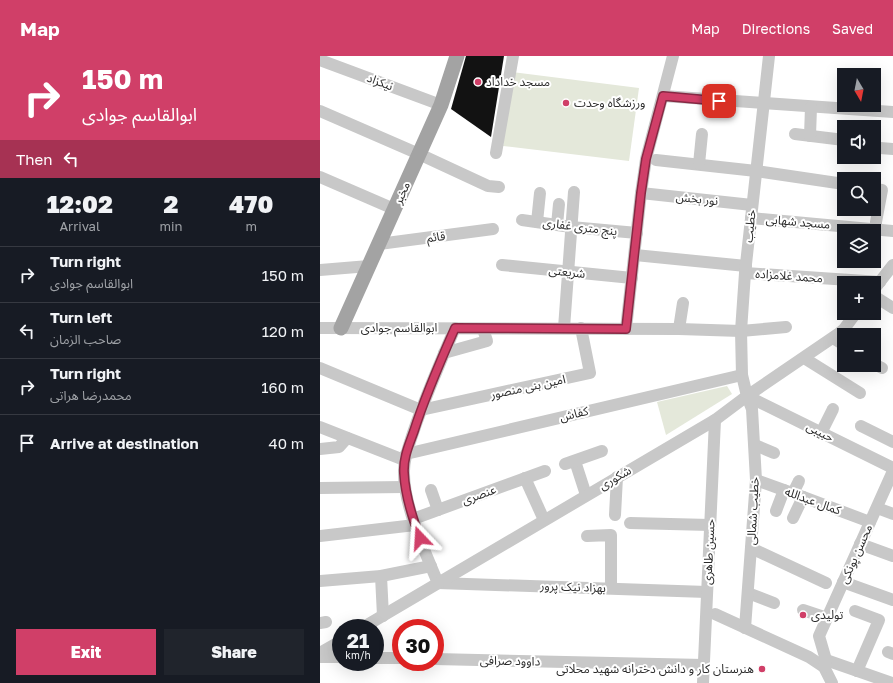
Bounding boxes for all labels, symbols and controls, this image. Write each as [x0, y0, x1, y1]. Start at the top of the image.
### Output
text: Map [20, 17, 60, 40]
text: Map [691, 20, 720, 37]
text: Directions [742, 20, 810, 37]
text: Saved [832, 20, 873, 37]
text: 150 m [82, 62, 163, 95]
north arrow [837, 68, 881, 112]
map controls [837, 68, 881, 372]
street label: نیکزاد [365, 70, 395, 93]
icon: right [16, 72, 68, 124]
place label: مسجد خداداد [486, 74, 550, 89]
marker: مسجد خداداد [473, 77, 483, 87]
pin [702, 84, 736, 118]
icon: arrive [708, 90, 730, 112]
place label: ورزشگاه وحدت [574, 95, 645, 110]
marker: ورزشگاه وحدت [561, 98, 571, 108]
text: ابوالقاسم جوادی [82, 103, 197, 125]
button: sound [837, 120, 881, 164]
icon: left [60, 148, 82, 170]
text: Then [16, 150, 52, 168]
button: search [837, 172, 881, 216]
street label: مخبر [390, 179, 413, 207]
text: 12:02 [47, 189, 113, 218]
text: 2 [164, 189, 178, 218]
text: 470 [229, 189, 273, 218]
street label: نور بخش [675, 189, 719, 208]
street label: خطیب [740, 209, 759, 243]
street label: مسجد شهابی [765, 211, 831, 232]
street label: پنج متری غفاری [542, 214, 618, 241]
text: Arrival [59, 218, 100, 234]
text: min [159, 218, 182, 234]
text: m [245, 218, 257, 234]
button: layers [837, 224, 881, 268]
street label: قائم [426, 228, 447, 247]
text: Turn right [50, 252, 121, 270]
street label: شریعتی [548, 262, 586, 281]
icon: right [16, 264, 38, 286]
text: 150 m [262, 266, 304, 284]
street label: محمد غلامزاده [755, 266, 823, 285]
text: ابوالقاسم جوادی [50, 275, 133, 291]
button: + [837, 276, 881, 320]
text: Turn left [50, 308, 112, 326]
icon: left [16, 320, 38, 342]
street label: ابوالقاسم جوادی [361, 320, 438, 337]
text: 120 m [262, 322, 304, 340]
button: − [837, 328, 881, 372]
text: صاحب الزمان [50, 331, 121, 347]
text: Turn right [50, 364, 121, 382]
street label: امین بنی منصور [488, 371, 567, 402]
icon: right [16, 376, 38, 398]
text: 160 m [261, 378, 304, 396]
text: محمدرضا هراتی [50, 387, 132, 403]
street label: کفاش [558, 403, 591, 424]
street label: حبیبی [804, 418, 836, 445]
icon: arrive [16, 432, 38, 454]
text: Arrive at destination [50, 434, 199, 452]
text: 40 m [269, 434, 304, 452]
street label: شکوری [596, 462, 634, 493]
street label: خطیب شمالی [743, 477, 762, 545]
street label: عنصری [460, 481, 498, 508]
street label: کمال عبدالله [783, 483, 844, 518]
position arrow [399, 517, 441, 559]
street label: حسین طاهری [699, 519, 718, 585]
street label: محسن پونکی [836, 522, 876, 586]
street label: بهزاد نیک پرور [539, 578, 606, 596]
place label: تولیدی [811, 607, 844, 622]
marker: تولیدی [798, 610, 808, 620]
speed limit sign: 30 [392, 619, 444, 671]
text: 21 [347, 628, 369, 652]
button: Exit [16, 629, 156, 675]
button: Share [164, 629, 304, 675]
text: km/h [345, 649, 371, 661]
street label: داوود صرافی [480, 652, 541, 669]
place label: هنرستان کار و دانش دخترانه شهید محلاتی [556, 661, 754, 676]
marker: هنرستان کار و دانش دخترانه شهید محلاتی [757, 664, 767, 674]

